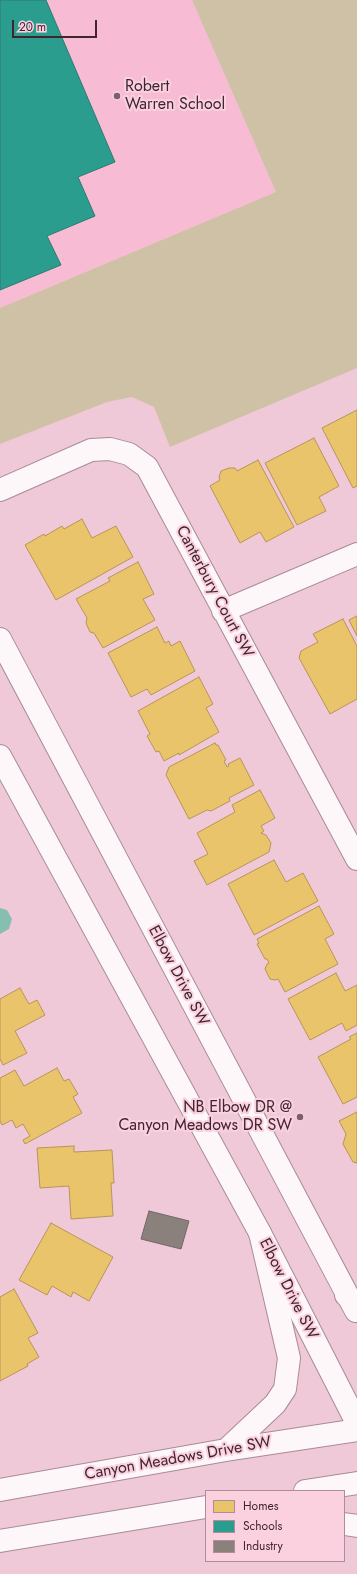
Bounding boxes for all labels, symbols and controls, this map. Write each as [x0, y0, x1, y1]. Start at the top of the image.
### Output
scale bar [14, 12, 99, 38]
text: 20 m [19, 18, 46, 36]
place label: Robert Warren School [125, 77, 225, 115]
marker: Robert Warren School [112, 91, 122, 101]
street label: Canterbury Court SW [171, 523, 257, 661]
street label: Elbow Drive SW [144, 923, 212, 1029]
place label: NB Elbow DR @ Canyon Meadows DR SW [118, 1098, 292, 1136]
marker: NB Elbow DR @ Canyon Meadows DR SW [295, 1112, 305, 1122]
street label: Elbow Drive SW [254, 1235, 322, 1343]
street label: Canyon Meadows Drive SW [83, 1433, 273, 1485]
legend [205, 1490, 345, 1562]
text: Homes [243, 1497, 279, 1515]
text: Schools [243, 1517, 282, 1535]
text: Industry [243, 1537, 283, 1555]

